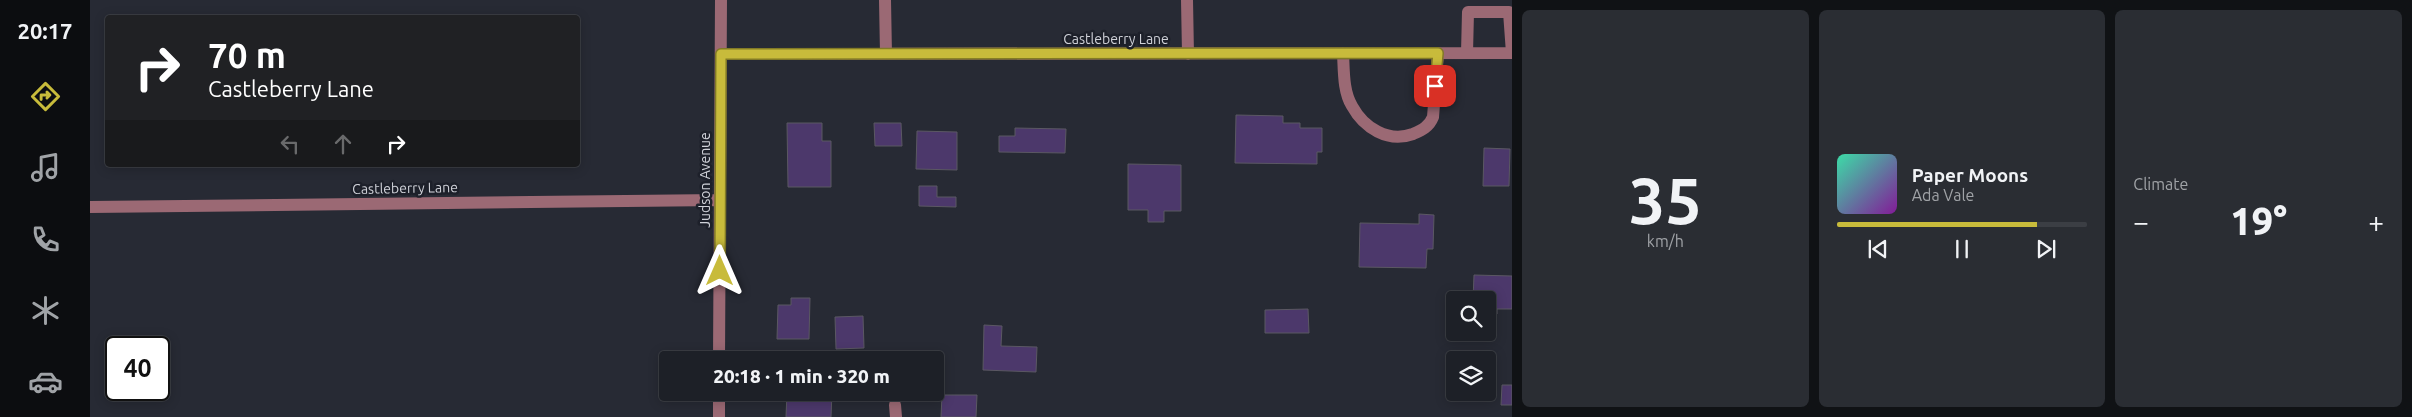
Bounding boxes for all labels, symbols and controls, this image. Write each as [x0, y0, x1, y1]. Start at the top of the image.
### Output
text: 20:17 [17, 18, 73, 43]
street label: Castleberry Lane [1063, 31, 1169, 47]
icon: right [125, 35, 190, 100]
text: 70 m [208, 35, 286, 75]
pin [1414, 65, 1456, 107]
icon: arrive [1421, 72, 1449, 100]
text: Castleberry Lane [208, 76, 374, 101]
icon: directions [28, 79, 63, 114]
icon: left [276, 130, 304, 158]
icon: ahead [329, 130, 357, 158]
icon: right [382, 130, 410, 158]
street label: Judson Avenue [697, 132, 713, 228]
icon: music [28, 150, 63, 185]
text: 35 [1629, 163, 1702, 236]
text: Paper Moons [1912, 164, 2028, 186]
text: Climate [2133, 175, 2188, 193]
street label: Castleberry Lane [352, 179, 458, 197]
text: Ada Vale [1912, 186, 1974, 204]
text: 19° [2230, 200, 2287, 242]
text: − [2133, 206, 2149, 237]
text: + [2368, 206, 2384, 237]
icon: phone [28, 222, 63, 257]
text: km/h [1647, 232, 1684, 250]
icon: previous [1864, 235, 1892, 263]
icon: pause [1948, 235, 1976, 263]
icon: next [2032, 235, 2060, 263]
position arrow [693, 244, 745, 296]
map controls [1446, 291, 1496, 401]
button: search [1446, 291, 1496, 341]
icon: climate [28, 293, 63, 328]
speed limit sign: 40 [105, 336, 170, 401]
button: layers [1446, 351, 1496, 401]
icon: car [28, 364, 63, 399]
text: 20:18 · 1 min · 320 m [713, 365, 890, 387]

